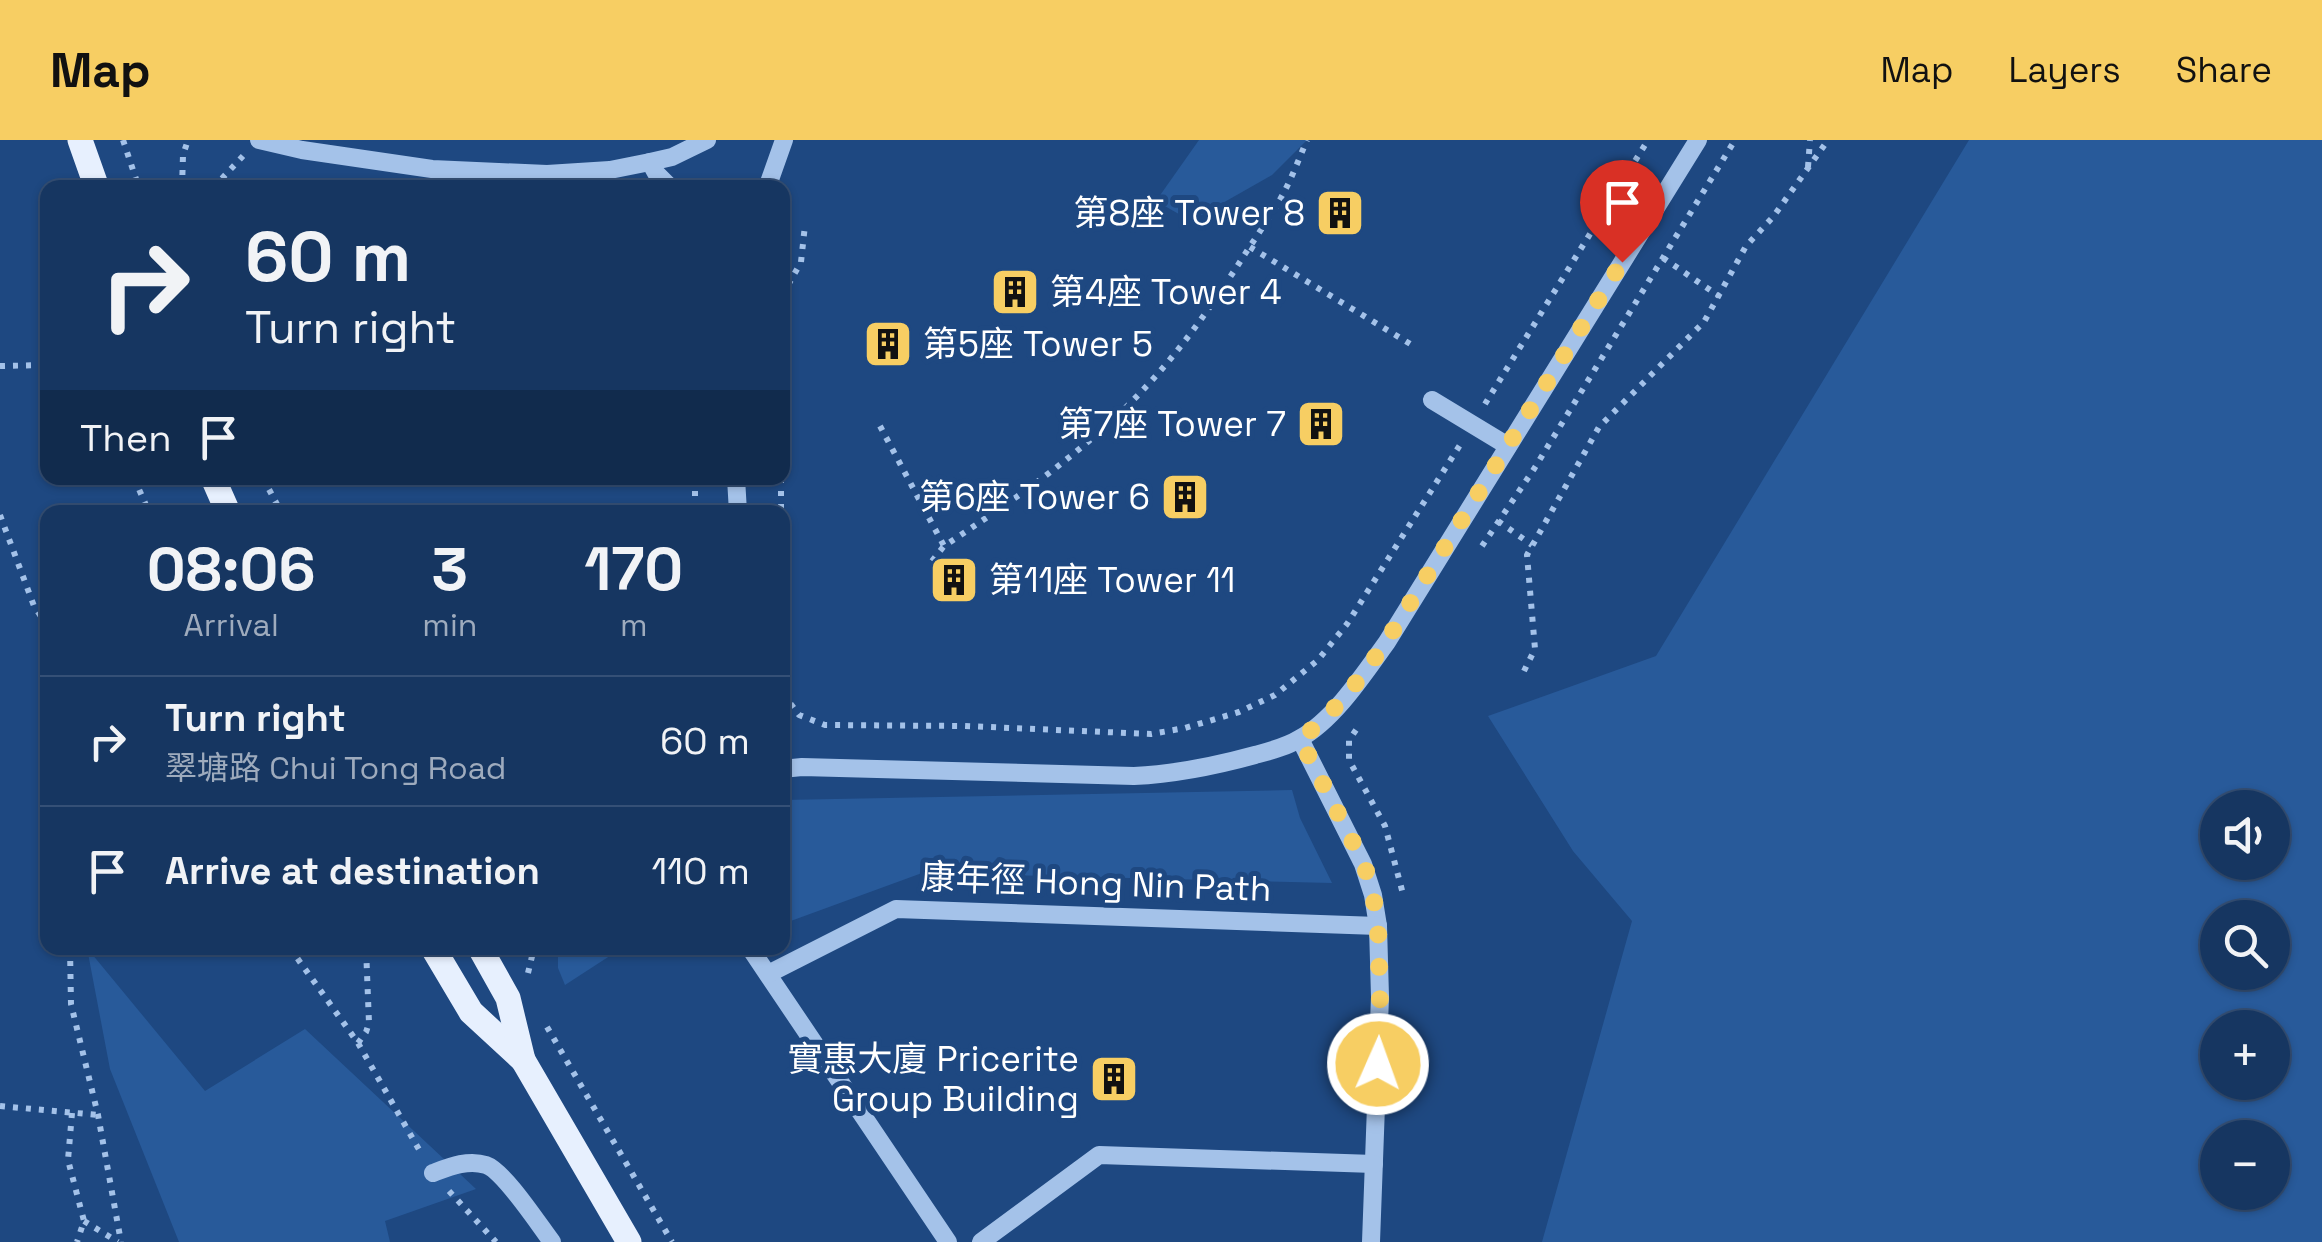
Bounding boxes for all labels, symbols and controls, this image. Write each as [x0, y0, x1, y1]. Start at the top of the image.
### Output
text: Map [50, 40, 151, 101]
text: Map [1880, 48, 1953, 92]
text: Layers [2008, 48, 2121, 92]
text: Share [2176, 48, 2272, 92]
pin [1580, 160, 1665, 263]
icon: arrive [1595, 175, 1650, 230]
building icon: 第8座 Tower 8 [1314, 187, 1366, 239]
place label: 第8座 Tower 8 [1073, 191, 1305, 235]
text: 60 m [245, 212, 411, 301]
icon: right [80, 220, 210, 350]
building icon: 第4座 Tower 4 [989, 266, 1041, 318]
place label: 第4座 Tower 4 [1050, 270, 1282, 314]
text: Turn right [245, 299, 456, 356]
building icon: 第5座 Tower 5 [862, 318, 914, 370]
place label: 第5座 Tower 5 [923, 322, 1153, 366]
building icon: 第7座 Tower 7 [1295, 398, 1347, 450]
place label: 第7座 Tower 7 [1059, 402, 1286, 446]
icon: arrive [191, 410, 246, 465]
text: Then [80, 414, 171, 462]
building icon: 第6座 Tower 6 [1159, 471, 1211, 523]
place label: 第6座 Tower 6 [919, 475, 1150, 519]
text: 08:06 [147, 531, 316, 608]
text: 3 [432, 531, 468, 608]
text: 170 [584, 531, 683, 608]
building icon: 第11座 Tower 11 [928, 554, 980, 606]
place label: 第11座 Tower 11 [989, 558, 1235, 602]
text: Arrival [184, 605, 279, 645]
text: min [422, 605, 477, 645]
text: m [620, 605, 647, 645]
text: Turn right [165, 694, 346, 742]
icon: right [80, 714, 135, 769]
text: 60 m [660, 717, 750, 765]
text: 翠塘路 Chui Tong Road [165, 748, 506, 788]
map controls [2200, 790, 2290, 1210]
button: sound [2200, 790, 2290, 880]
icon: arrive [80, 844, 135, 899]
text: Arrive at destination [165, 847, 540, 895]
text: 110 m [651, 847, 750, 895]
street label: 康年徑 Hong Nin Path [920, 855, 1272, 911]
button: search [2200, 900, 2290, 990]
button: + [2200, 1010, 2290, 1100]
position arrow [1326, 1012, 1430, 1116]
place label: 實惠大廈 Pricerite Group Building [788, 1037, 1079, 1121]
building icon: 實惠大廈 Pricerite Group Building [1088, 1053, 1140, 1105]
button: − [2200, 1120, 2290, 1210]

